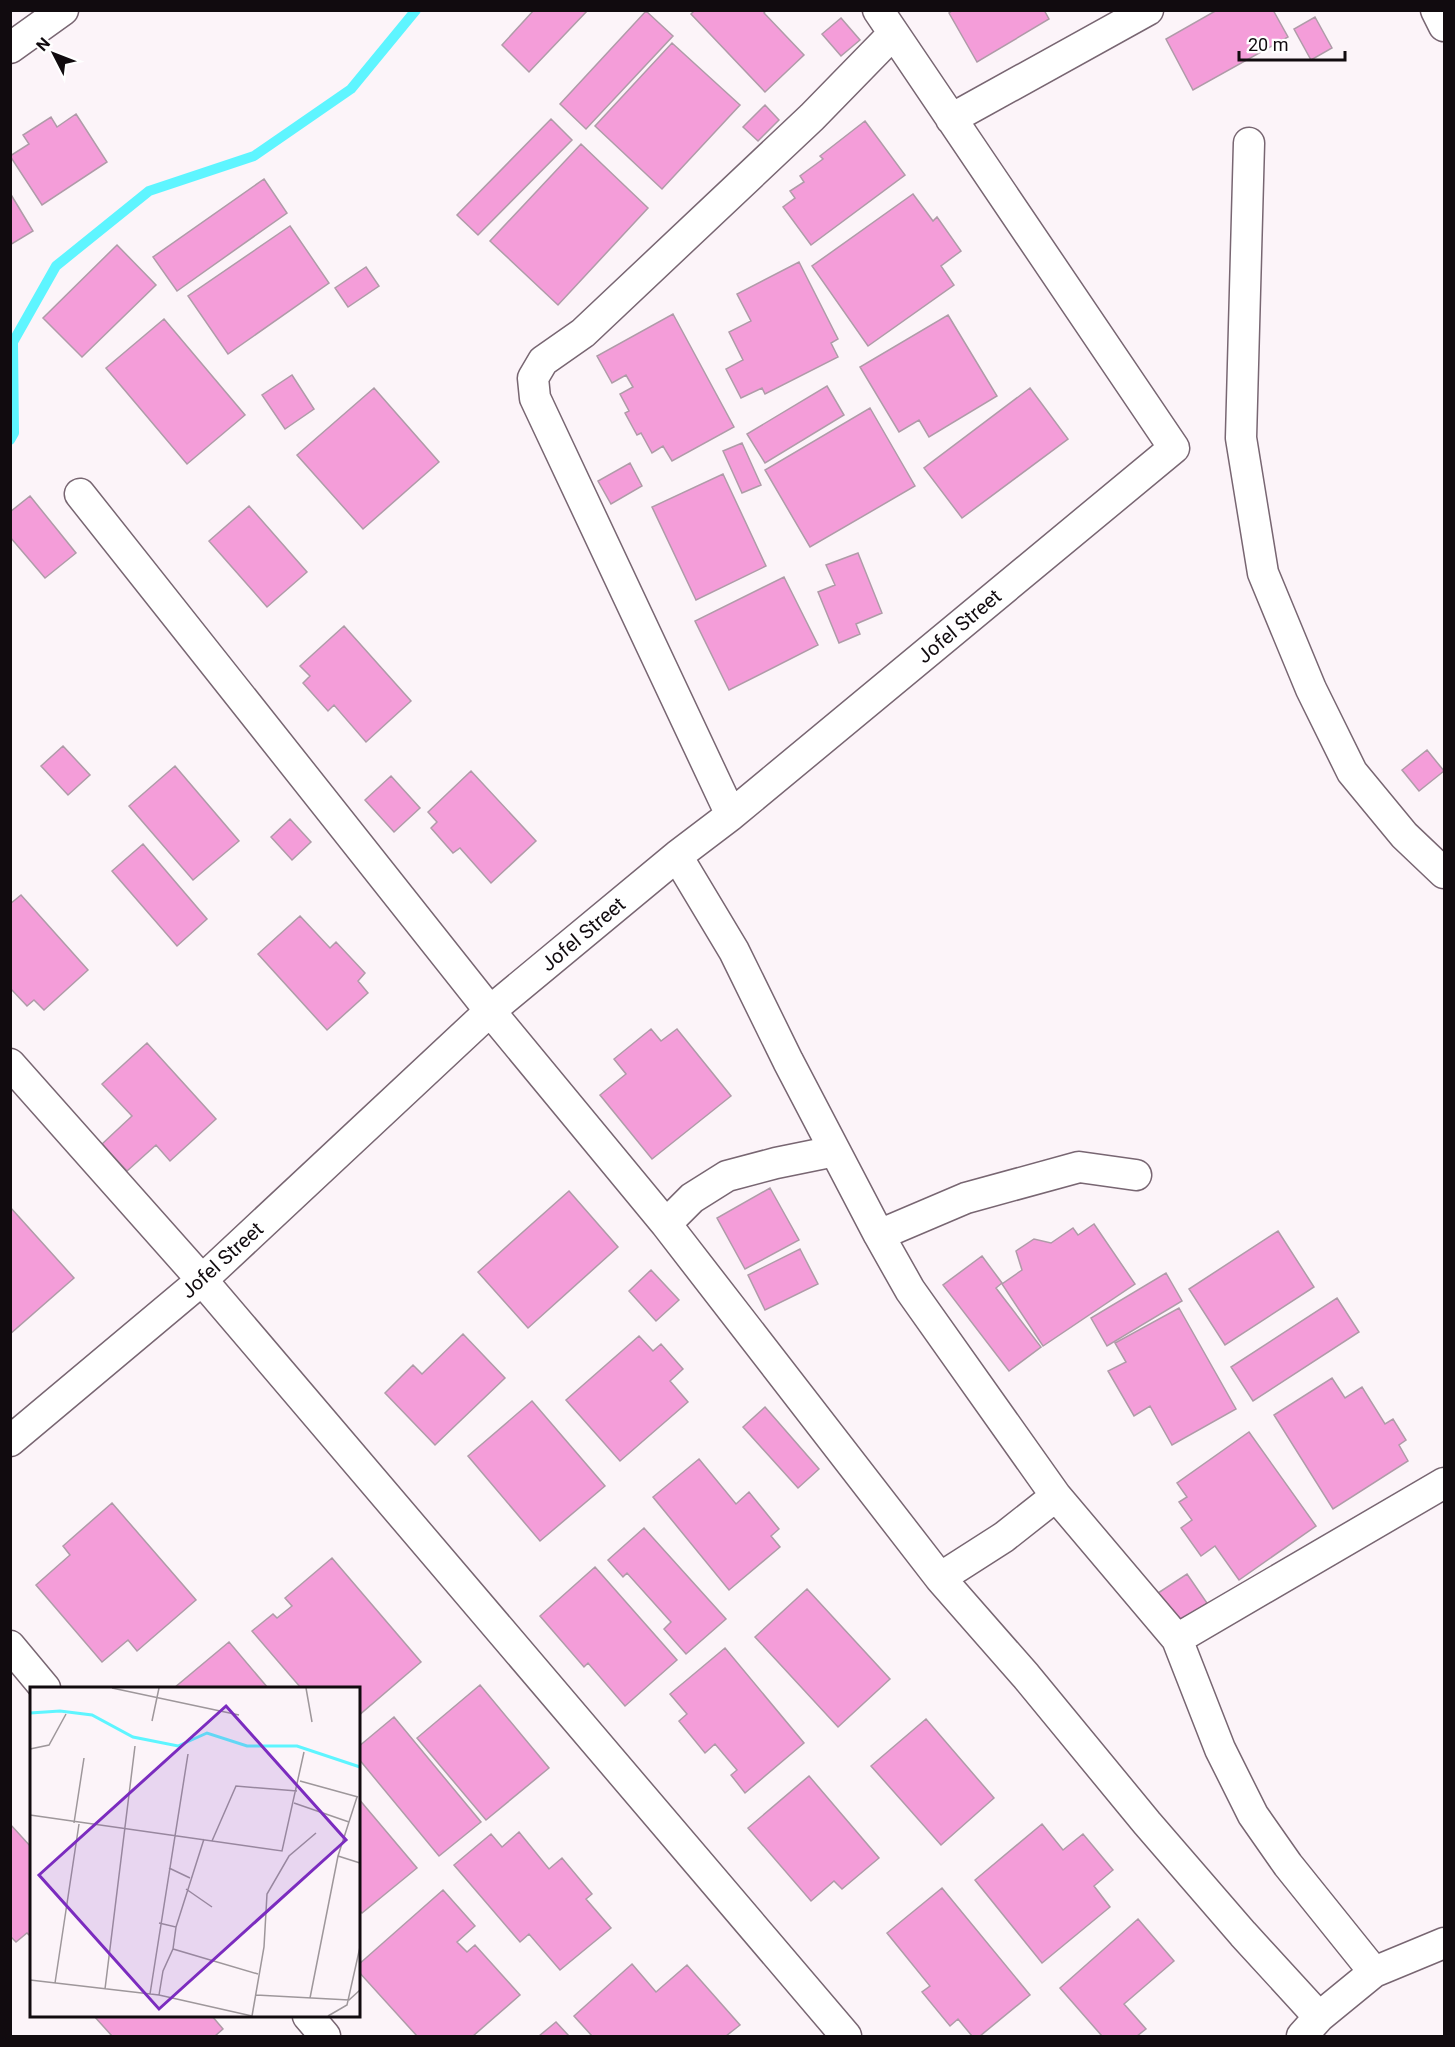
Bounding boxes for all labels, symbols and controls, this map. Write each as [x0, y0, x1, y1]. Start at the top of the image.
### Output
north arrow [24, 24, 84, 84]
scale bar [1239, 24, 1346, 62]
text: N [32, 34, 54, 55]
text: 20 m [1248, 34, 1288, 55]
street label: Jofel Street [912, 584, 1006, 668]
street label: Jofel Street [536, 892, 630, 976]
street label: Jofel Street [176, 1217, 268, 1303]
inset map [30, 1687, 360, 2017]

